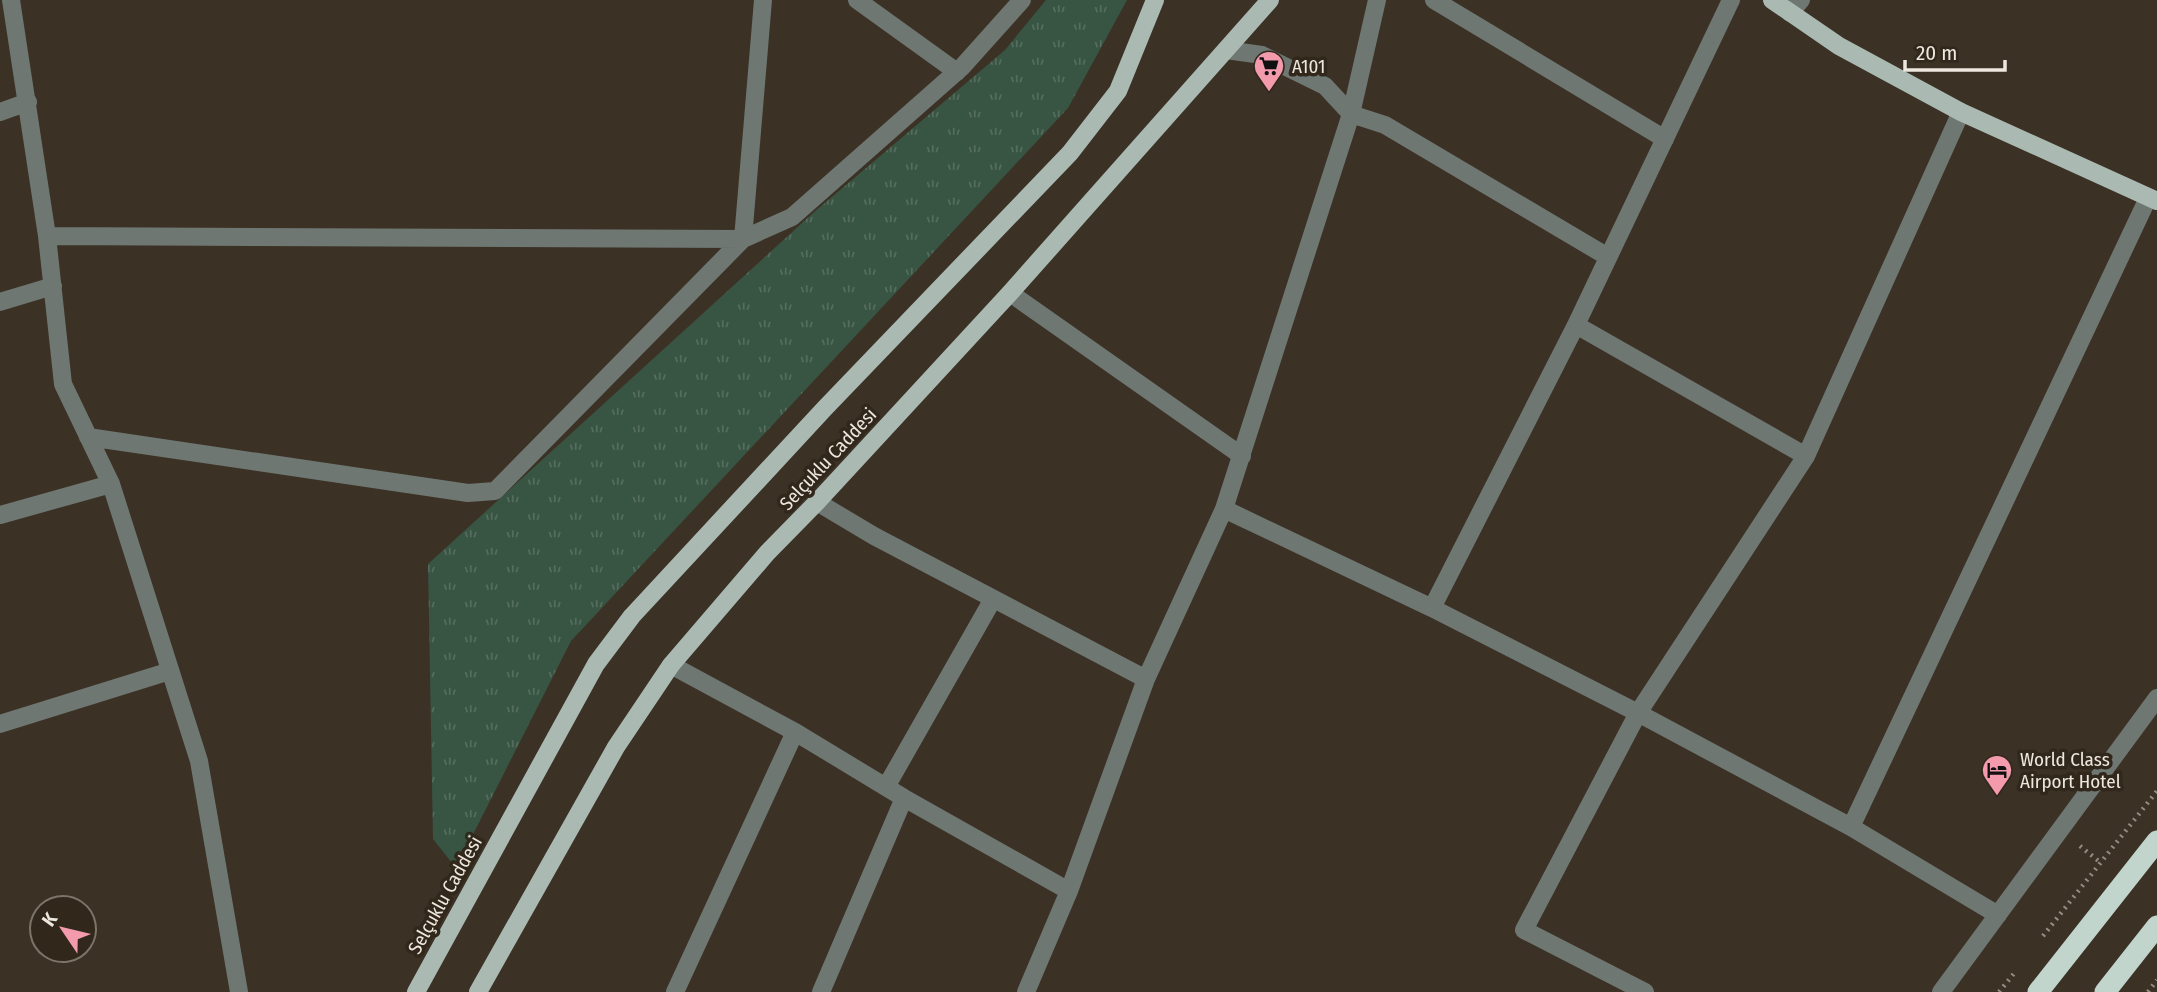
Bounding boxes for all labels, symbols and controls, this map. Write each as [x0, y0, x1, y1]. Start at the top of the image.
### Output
scale bar [1905, 28, 2005, 72]
text: 20 m [1916, 40, 1957, 66]
supermarket icon: A101 [1252, 49, 1286, 93]
place label: A101 [1292, 55, 1325, 78]
street label: Selçuklu Caddesi [775, 403, 881, 515]
place label: World Class Airport Hotel [2020, 748, 2121, 793]
hotel icon: World Class Airport Hotel [1980, 753, 2014, 797]
street label: Selçuklu Caddesi [403, 832, 487, 958]
north arrow [28, 894, 98, 964]
text: K [37, 908, 63, 931]

